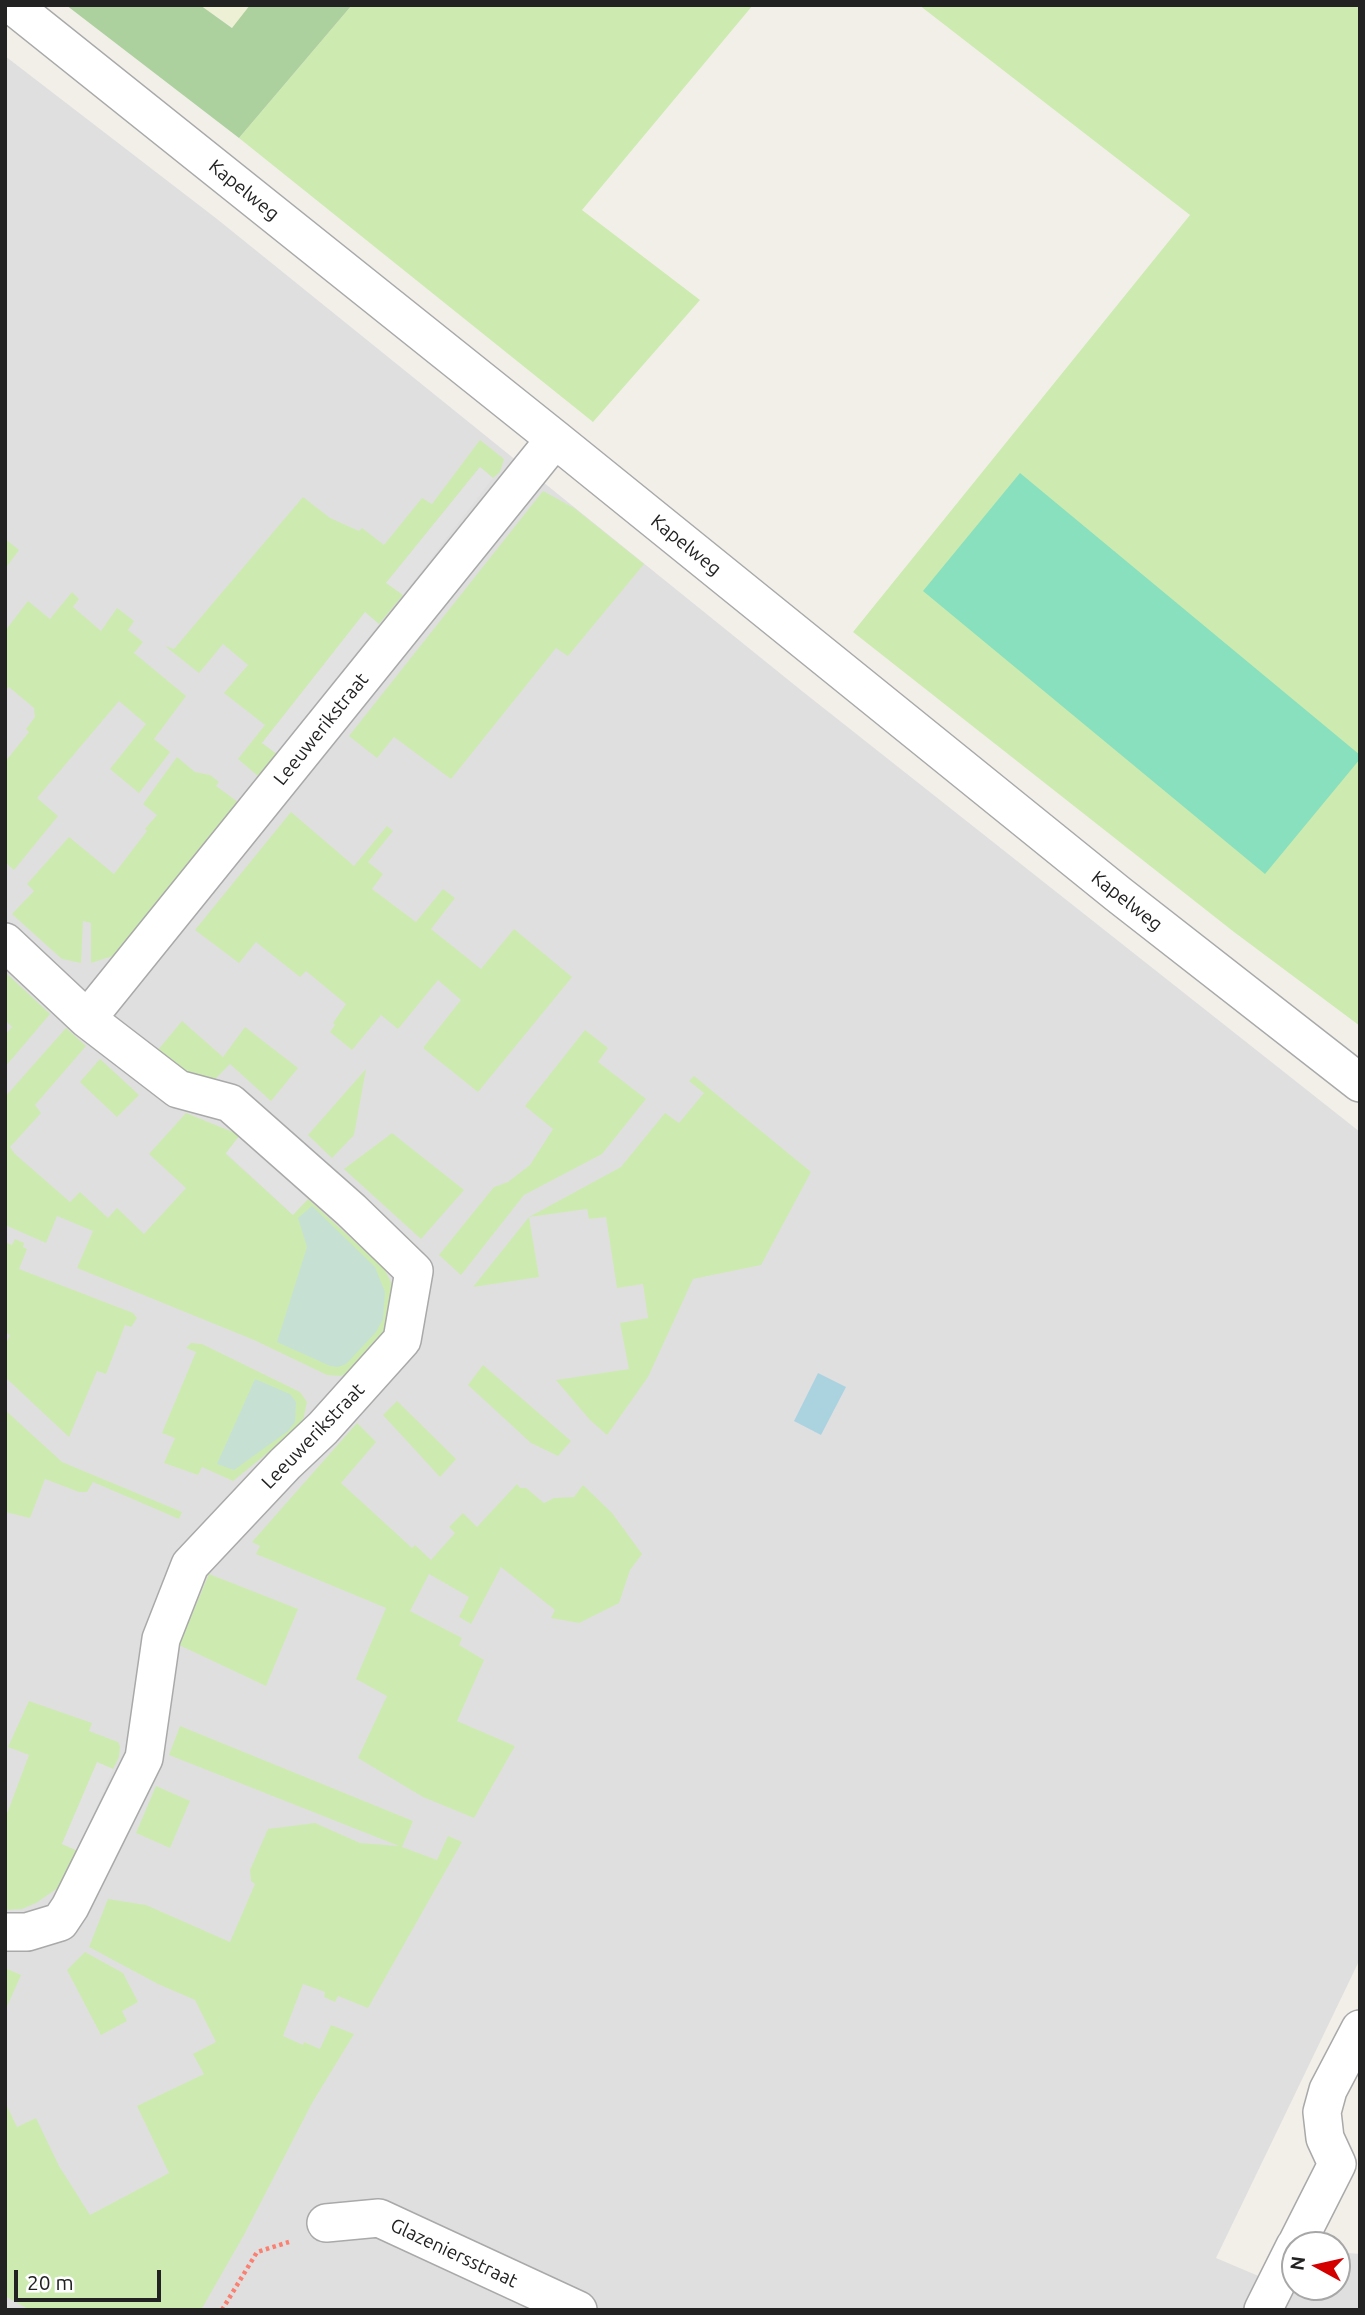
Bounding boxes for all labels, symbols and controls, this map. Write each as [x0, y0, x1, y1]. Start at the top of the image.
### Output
street label: Kapelweg [204, 155, 284, 225]
street label: Kapelweg [646, 510, 726, 580]
street label: Leeuwerikstraat [269, 668, 373, 790]
street label: Kapelweg [1087, 866, 1167, 936]
street label: Leeuwerikstraat [257, 1378, 369, 1494]
street label: Glazeniersstraat [387, 2214, 521, 2292]
north arrow [1281, 2231, 1351, 2301]
text: N [1285, 2255, 1309, 2272]
scale bar [18, 2256, 164, 2300]
text: 20 m [27, 2270, 74, 2294]

